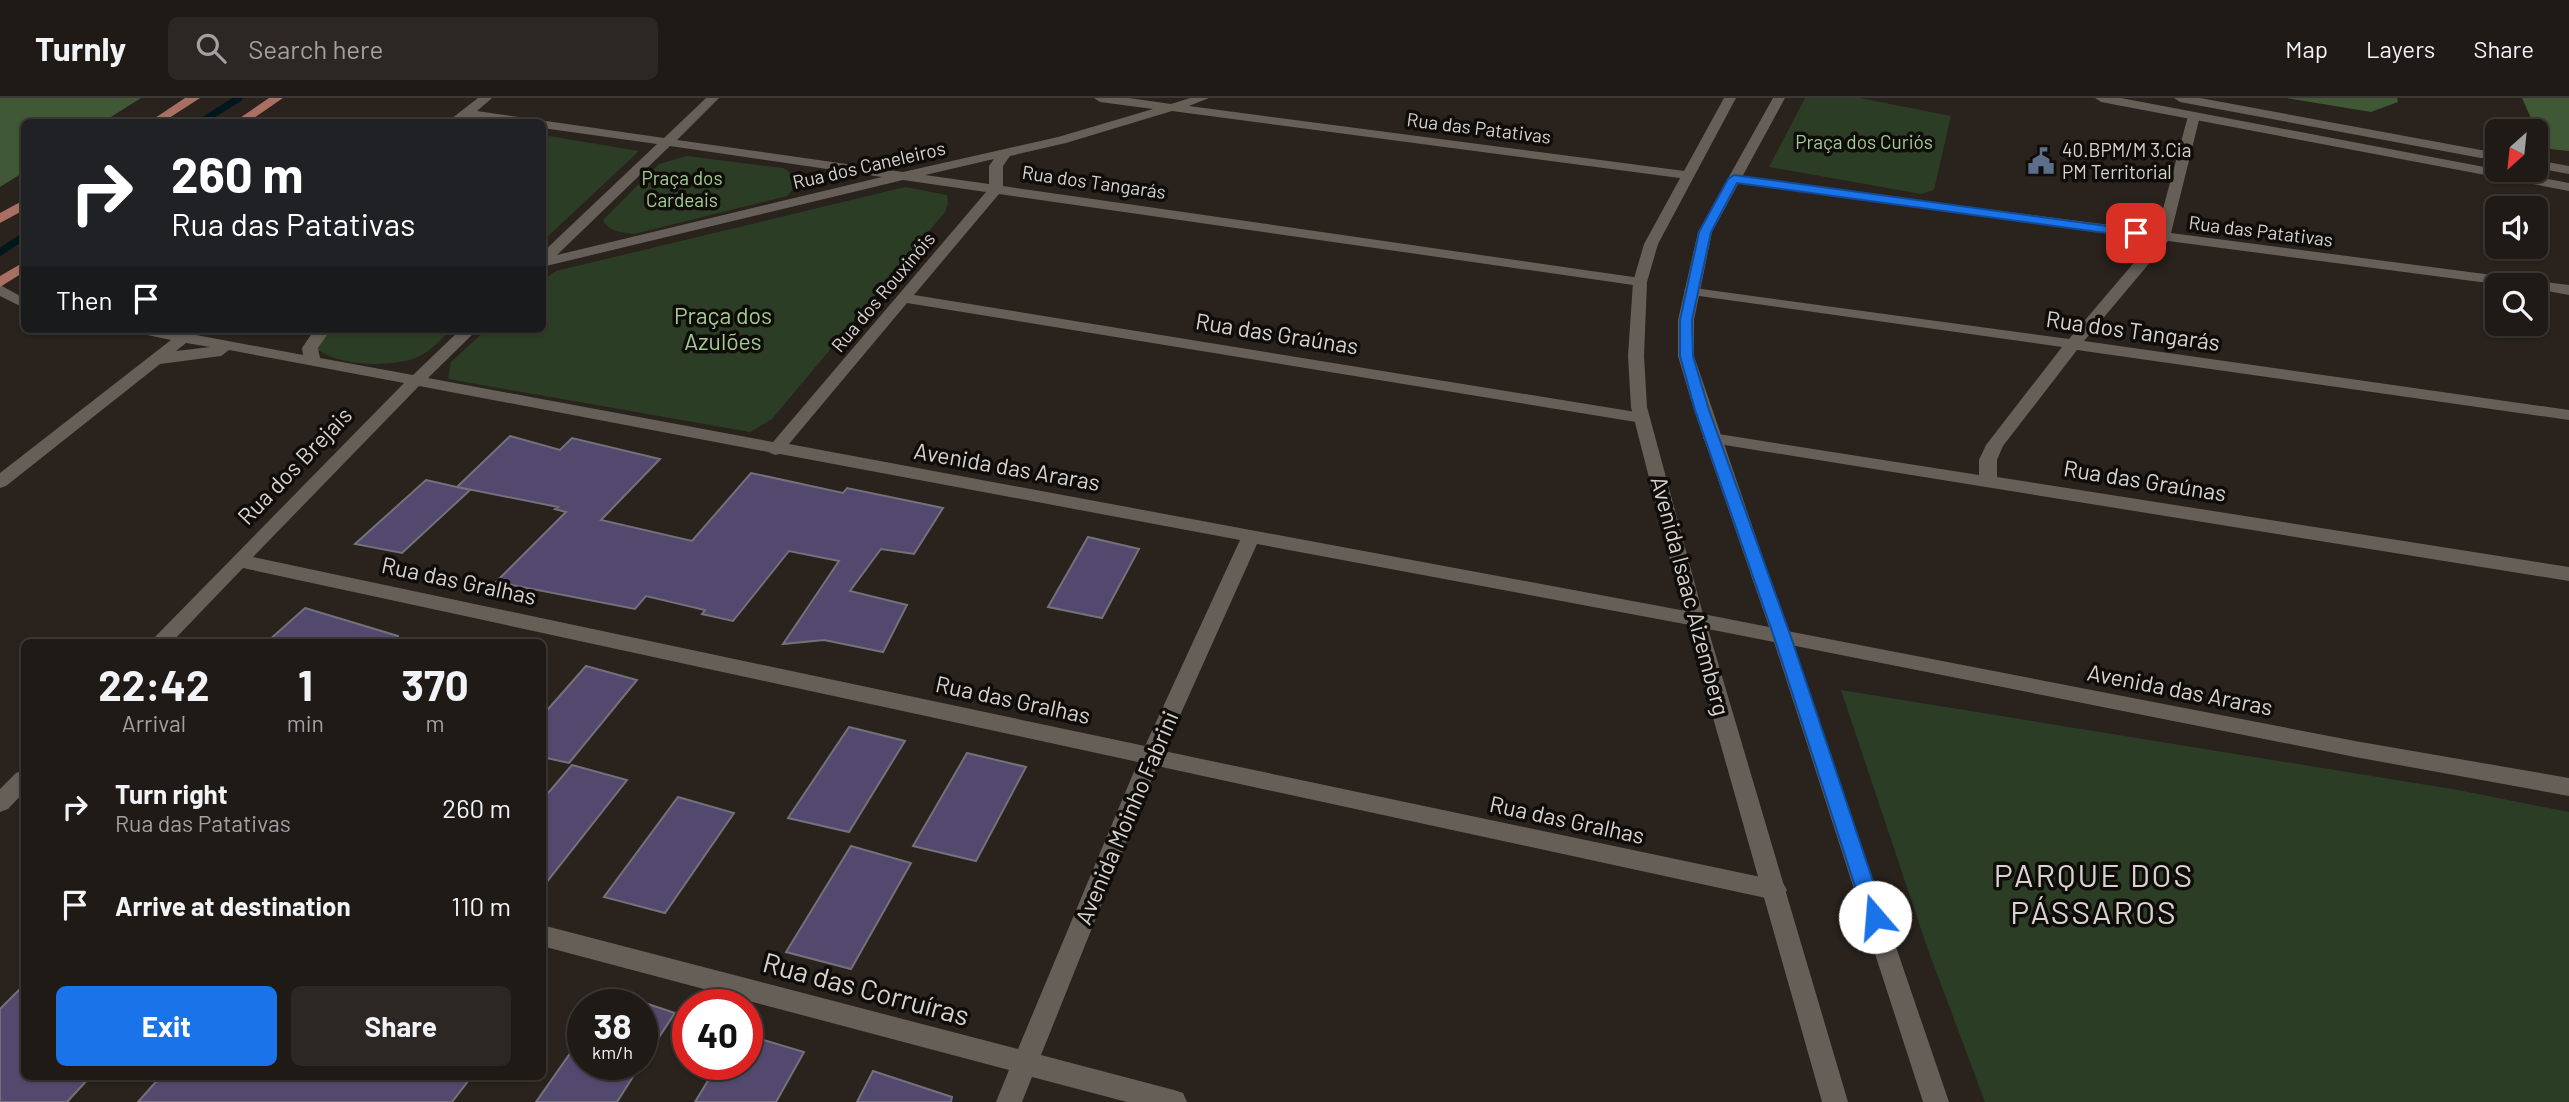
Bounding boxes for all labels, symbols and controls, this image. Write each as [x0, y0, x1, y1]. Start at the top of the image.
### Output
search box [168, 17, 658, 80]
text: Turnly [35, 28, 126, 68]
icon: search [192, 29, 230, 67]
text: Search here [248, 33, 383, 64]
text: Map [2285, 34, 2328, 63]
text: Layers [2366, 34, 2435, 63]
text: Share [2473, 34, 2534, 63]
street label: Rua das Patativas [1406, 107, 1552, 148]
north arrow [2485, 119, 2548, 182]
map controls [2485, 119, 2548, 336]
park label: Praça dos Curiós [1795, 130, 1933, 153]
street label: Rua dos Caneleiros [790, 136, 947, 193]
place label: 40.BPM/M 3.Cia PM Territorial [2062, 138, 2191, 183]
text: 260 m [171, 144, 303, 203]
public building icon: 40.BPM/M 3.Cia PM Territorial [2026, 146, 2056, 176]
icon: right [56, 147, 147, 238]
street label: Rua dos Tangarás [1021, 160, 1167, 203]
park label: Praça dos Cardeais [641, 166, 723, 211]
button: sound [2485, 196, 2548, 259]
pin [2106, 203, 2166, 263]
text: Rua das Patativas [171, 204, 415, 242]
street label: Rua das Patativas [2188, 210, 2334, 251]
icon: arrive [2117, 214, 2155, 252]
street label: Rua dos Rouxinóis [826, 227, 939, 356]
button: search [2485, 273, 2548, 336]
icon: arrive [127, 280, 165, 318]
text: Then [56, 284, 113, 315]
park label: Praça dos Azulões [674, 301, 772, 355]
street label: Rua dos Tangarás [2044, 304, 2222, 356]
street label: Rua das Graúnas [1194, 306, 1361, 360]
street label: Rua dos Brejais [231, 401, 357, 530]
street label: Avenida das Araras [912, 436, 1102, 496]
street label: Rua das Graúnas [2062, 453, 2229, 507]
street label: Avenida Isaac Aizemberg [1646, 473, 1736, 719]
street label: Rua das Gralhas [379, 550, 539, 610]
street label: Avenida das Araras [2085, 657, 2275, 721]
text: 22:42 [98, 659, 210, 709]
text: 1 [298, 659, 313, 709]
text: 370 [401, 659, 469, 709]
street label: Rua das Gralhas [933, 669, 1093, 729]
street label: Avenida Moinho Fabrini [1068, 707, 1184, 928]
text: Arrival [122, 709, 186, 737]
text: min [287, 709, 324, 737]
text: m [425, 709, 445, 737]
text: Turn right [115, 778, 228, 809]
icon: right [56, 788, 94, 826]
street label: Rua das Gralhas [1487, 789, 1647, 849]
text: 260 m [442, 792, 511, 823]
text: Rua das Patativas [115, 809, 291, 837]
district label: PARQUE DOS PÁSSAROS [1994, 855, 2194, 930]
position arrow [1838, 880, 1912, 954]
icon: arrive [56, 886, 94, 924]
text: Arrive at destination [115, 890, 351, 921]
text: 110 m [451, 890, 511, 921]
street label: Rua das Corruíras [759, 944, 973, 1032]
button: Exit [56, 986, 277, 1066]
button: Share [291, 986, 511, 1066]
speed limit sign: 40 [672, 989, 763, 1080]
text: 38 [594, 1004, 631, 1046]
text: km/h [592, 1041, 633, 1063]

